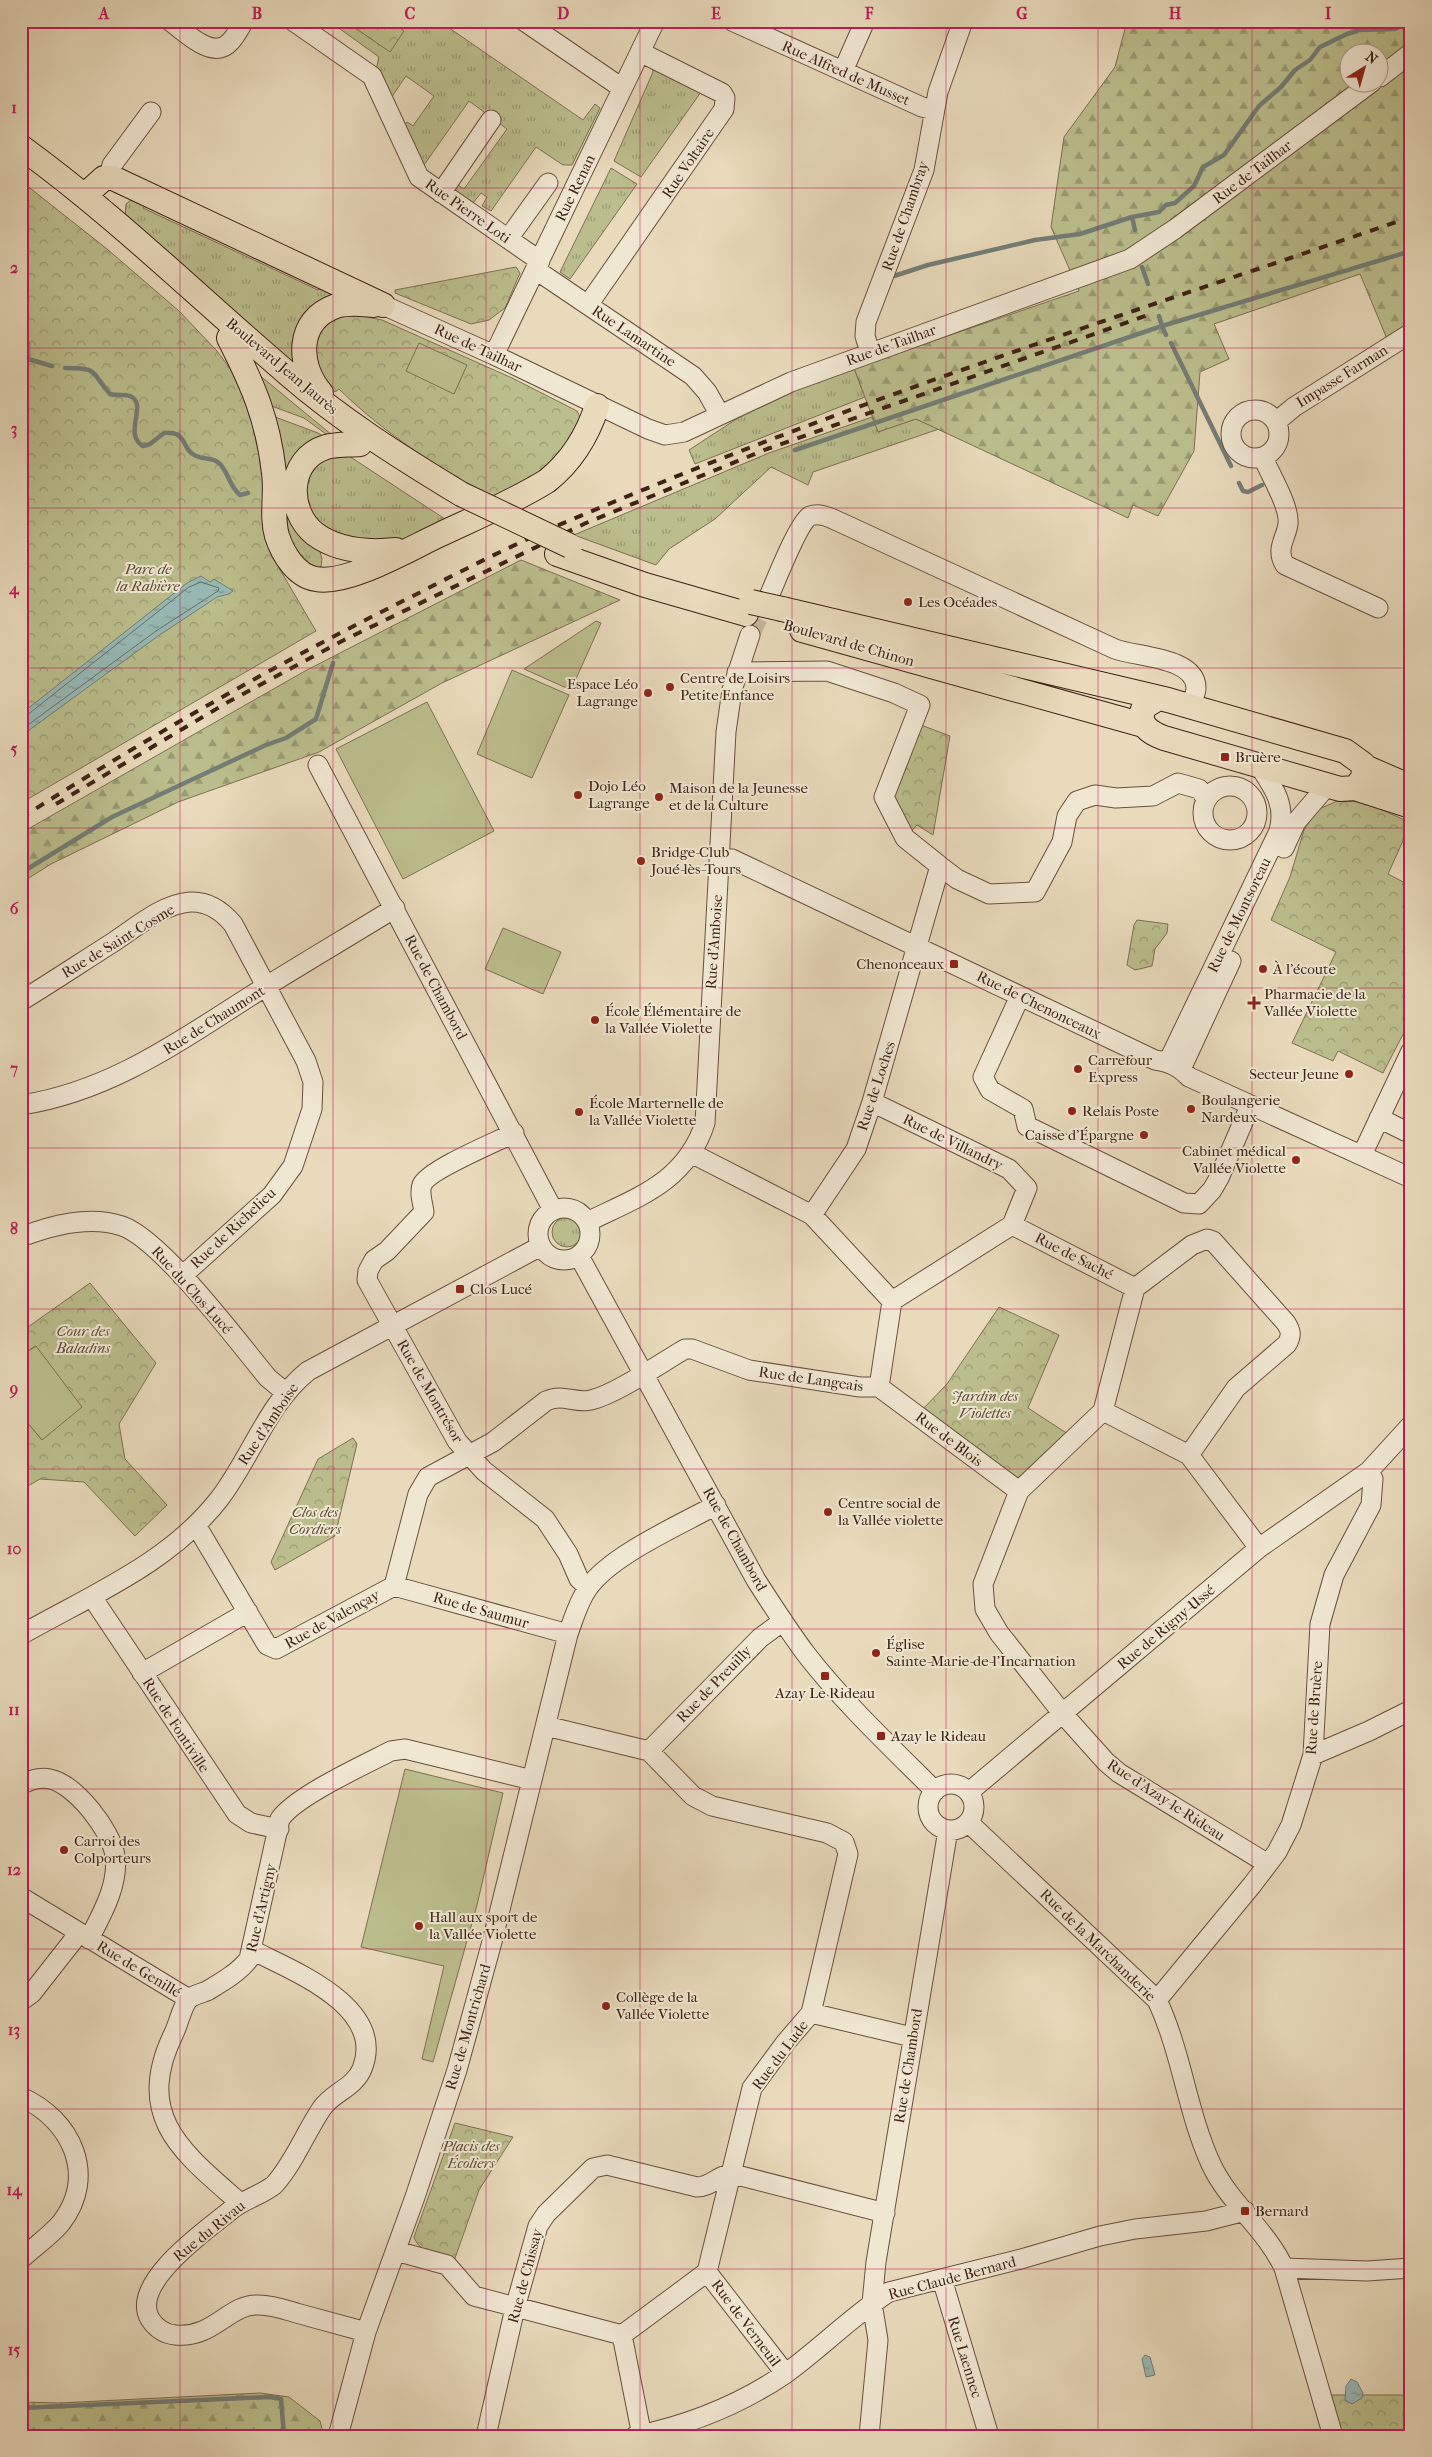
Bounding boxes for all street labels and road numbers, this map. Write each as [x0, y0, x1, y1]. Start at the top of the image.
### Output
street label: Rue Alfred de Musset [779, 37, 913, 110]
street label: Rue Voltaire [658, 124, 718, 201]
street label: Rue de Tailhar [1209, 136, 1296, 208]
street label: Rue Renan [551, 151, 599, 224]
street label: Rue de Chambray [878, 158, 933, 273]
street label: Rue Pierre Loti [422, 175, 515, 247]
street label: Rue Lamartine [589, 301, 680, 371]
street label: Boulevard Jean Jaurès [222, 314, 342, 418]
street label: Rue de Tailhar [431, 320, 525, 376]
street label: Rue de Tailhar [843, 320, 939, 370]
street label: Impasse Farman [1293, 341, 1391, 411]
street label: Boulevard de Chinon [781, 616, 917, 670]
street label: Rue de Montsoreau [1203, 854, 1275, 975]
street label: Rue d'Amboise [702, 893, 726, 990]
street label: Rue de Saint-Cosme [58, 900, 178, 982]
street label: Rue de Chambord [401, 932, 472, 1043]
street label: Rue de Chenonceaux [974, 967, 1104, 1043]
street label: Rue de Chaumont [160, 981, 269, 1058]
street label: Rue de Loches [853, 1039, 899, 1133]
street label: Rue de Villandry [900, 1110, 1007, 1174]
street label: Rue de Richelieu [187, 1183, 280, 1272]
street label: Rue de Saché [1032, 1229, 1117, 1284]
street label: Rue du Clos-Lucé [148, 1242, 237, 1338]
street label: Rue de Montrésor [393, 1336, 467, 1447]
street label: Rue de Langeais [757, 1363, 865, 1395]
street label: Rue d'Amboise [234, 1379, 302, 1469]
street label: Rue de Blois [912, 1408, 987, 1470]
street label: Rue de Chambord [699, 1484, 771, 1595]
street label: Rue de Rigny-Ussé [1113, 1580, 1219, 1673]
street label: Rue de Valençay [281, 1585, 383, 1652]
street label: Rue de Saumur [431, 1588, 532, 1632]
street label: Rue de Preuilly [673, 1641, 756, 1726]
street label: Rue de Bruère [1302, 1660, 1326, 1756]
street label: Rue de Fontiville [139, 1674, 214, 1776]
street label: Rue d'Azay-le-Rideau [1104, 1755, 1229, 1845]
street label: Rue d'Artigny [242, 1861, 280, 1954]
street label: Rue de la Marchanderie [1036, 1885, 1160, 2005]
street label: Rue de Genillé [94, 1937, 185, 2002]
street label: Rue de Montrichard [441, 1961, 495, 2092]
street label: Rue de Chambord [890, 2006, 926, 2125]
street label: Rue du Lude [748, 2016, 812, 2093]
street label: Rue du Rivau [169, 2196, 249, 2265]
street label: Rue de Chissay [504, 2226, 547, 2325]
street label: Rue Claude Bernard [886, 2252, 1019, 2304]
street label: Rue de Verneuil [707, 2276, 785, 2370]
street label: Rue Laennec [944, 2314, 986, 2400]

